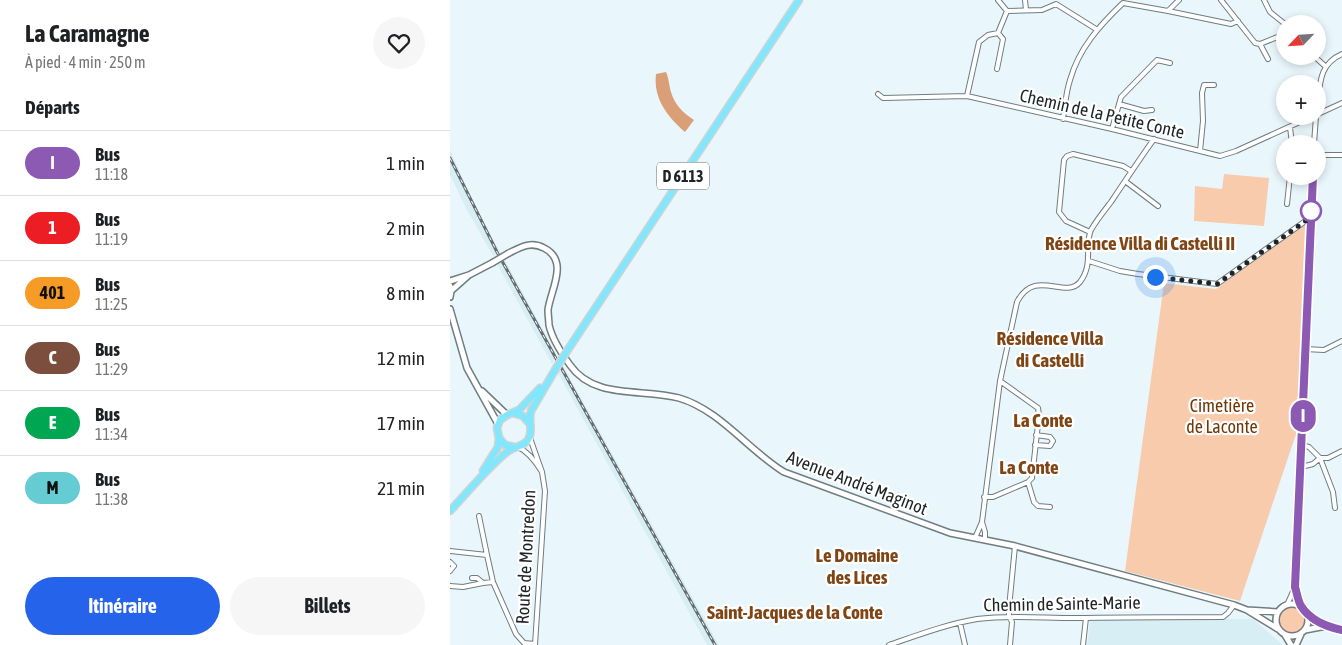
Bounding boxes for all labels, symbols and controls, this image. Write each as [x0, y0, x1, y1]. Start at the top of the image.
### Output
north arrow [1276, 15, 1326, 65]
map controls [1276, 15, 1326, 185]
button: heart [373, 17, 425, 69]
text: La Caramagne [25, 20, 150, 47]
text: À pied · 4 min · 250 m [25, 53, 146, 71]
button: + [1276, 75, 1326, 125]
street label: Chemin de la Petite Conte [1018, 84, 1186, 143]
text: Départs [25, 96, 80, 118]
button: − [1276, 135, 1326, 185]
text: Bus [95, 143, 120, 165]
text: I [50, 152, 55, 173]
text: 1 min [386, 152, 425, 174]
road number: D 6113 [657, 162, 709, 190]
text: 11:18 [95, 165, 128, 183]
unlabelled marker [1300, 200, 1322, 222]
text: Bus [95, 208, 120, 230]
text: 1 [48, 217, 57, 238]
text: 2 min [386, 217, 425, 239]
text: 11:19 [95, 230, 128, 248]
district label: Résidence Villa di Castelli II [1045, 232, 1235, 254]
your location [1143, 265, 1168, 290]
text: Bus [95, 273, 120, 295]
text: 401 [40, 282, 65, 303]
text: 8 min [386, 282, 425, 304]
text: 11:25 [95, 295, 128, 313]
district label: Résidence Villa di Castelli [997, 327, 1104, 371]
text: Bus [95, 338, 120, 360]
text: C [48, 347, 57, 368]
text: 12 min [377, 347, 425, 369]
text: 11:29 [95, 360, 128, 378]
park label: Cimetière de Laconte [1186, 395, 1258, 437]
line badge: I [1287, 400, 1319, 432]
text: Bus [95, 403, 120, 425]
text: I [1301, 405, 1305, 426]
district label: La Conte [1013, 409, 1073, 431]
text: E [49, 412, 56, 433]
text: 17 min [377, 412, 425, 434]
text: 11:34 [95, 425, 128, 443]
street label: Avenue André Maginot [784, 446, 931, 519]
district label: La Conte [999, 456, 1059, 478]
text: Bus [95, 468, 120, 490]
text: M [46, 477, 59, 498]
text: 21 min [377, 477, 425, 499]
street label: Route de Montredon [511, 489, 540, 625]
text: 11:38 [95, 490, 128, 508]
district label: Le Domaine des Lices [816, 544, 899, 588]
button: Itinéraire [25, 577, 220, 635]
button: Billets [230, 577, 425, 635]
street label: Chemin de Sainte-Marie [983, 592, 1141, 615]
district label: Saint-Jacques de la Conte [707, 601, 883, 623]

